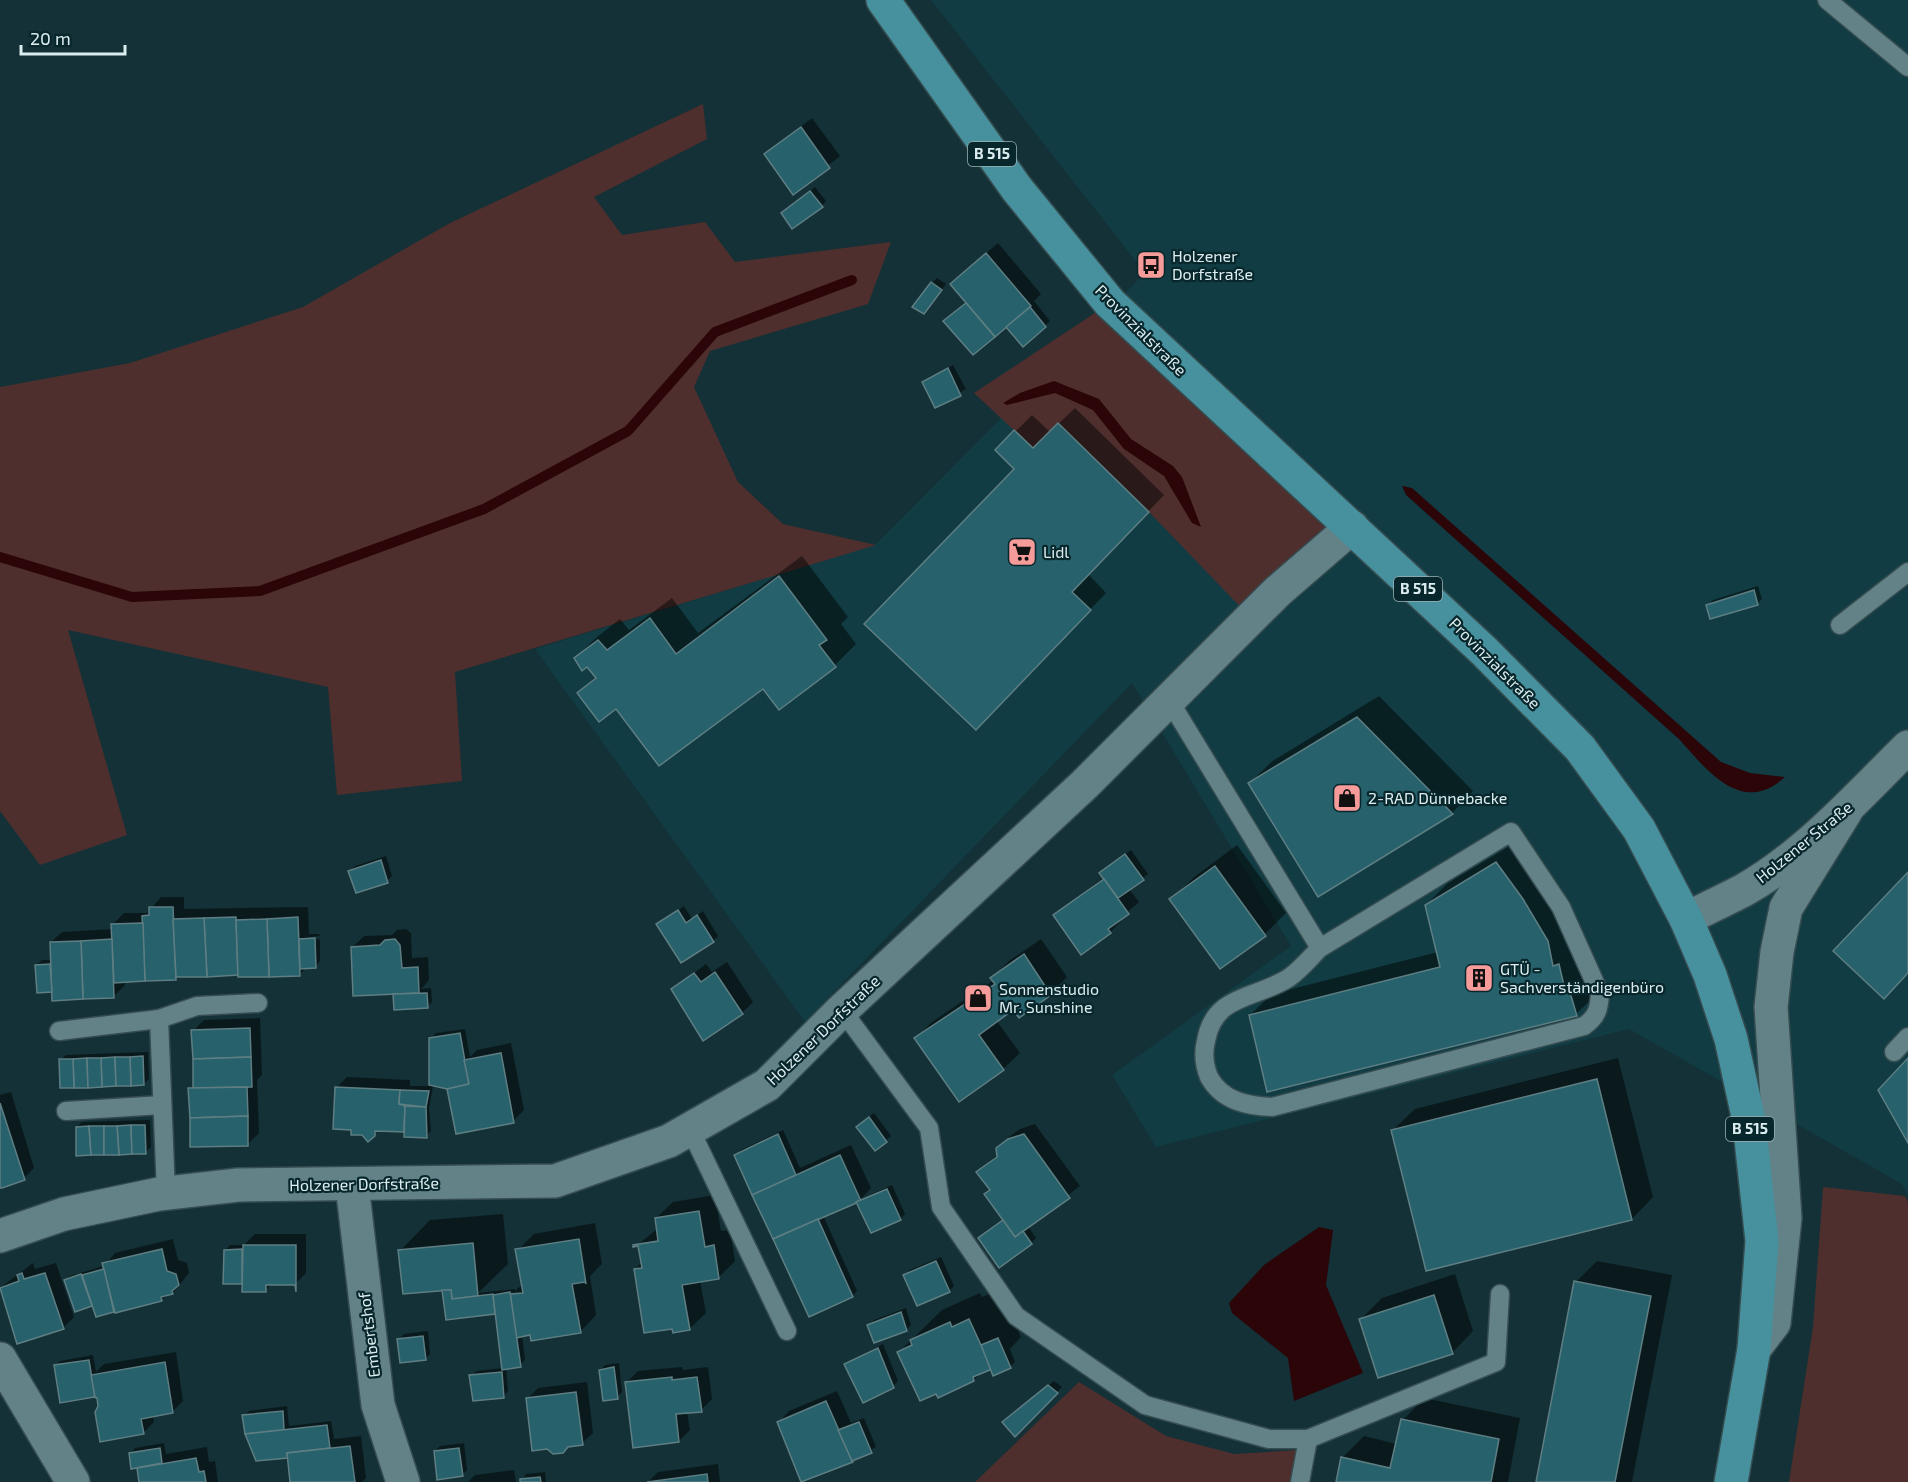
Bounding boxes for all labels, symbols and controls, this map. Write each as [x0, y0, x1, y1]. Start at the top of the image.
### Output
scale bar [21, 18, 124, 56]
text: 20 m [30, 27, 71, 49]
road number: B 515 [968, 142, 1016, 166]
place label: Holzener Dorfstraße [1172, 246, 1253, 283]
bus stop icon: Holzener Dorfstraße [1135, 249, 1167, 281]
street label: Provinzialstraße [1092, 280, 1191, 379]
supermarket icon: Lidl [1006, 536, 1038, 568]
place label: Lidl [1043, 542, 1069, 561]
road number: B 515 [1394, 577, 1442, 601]
street label: Provinzialstraße [1446, 613, 1545, 712]
shop icon: 2-RAD Dünnebacke [1331, 782, 1363, 814]
place label: 2-RAD Dünnebacke [1368, 788, 1507, 807]
street label: Holzener Straße [1752, 797, 1856, 886]
place label: GTÜ - Sachverständigenbüro [1500, 959, 1664, 996]
building icon: GTÜ - Sachverständigenbüro [1463, 962, 1495, 994]
street label: Holzener Dorfstraße [762, 971, 883, 1089]
place label: Sonnenstudio Mr. Sunshine [999, 979, 1099, 1016]
shop icon: Sonnenstudio Mr. Sunshine [962, 982, 994, 1014]
road number: B 515 [1726, 1117, 1774, 1141]
street label: Holzener Dorfstraße [289, 1173, 439, 1194]
street label: Embertshof [354, 1290, 383, 1379]

